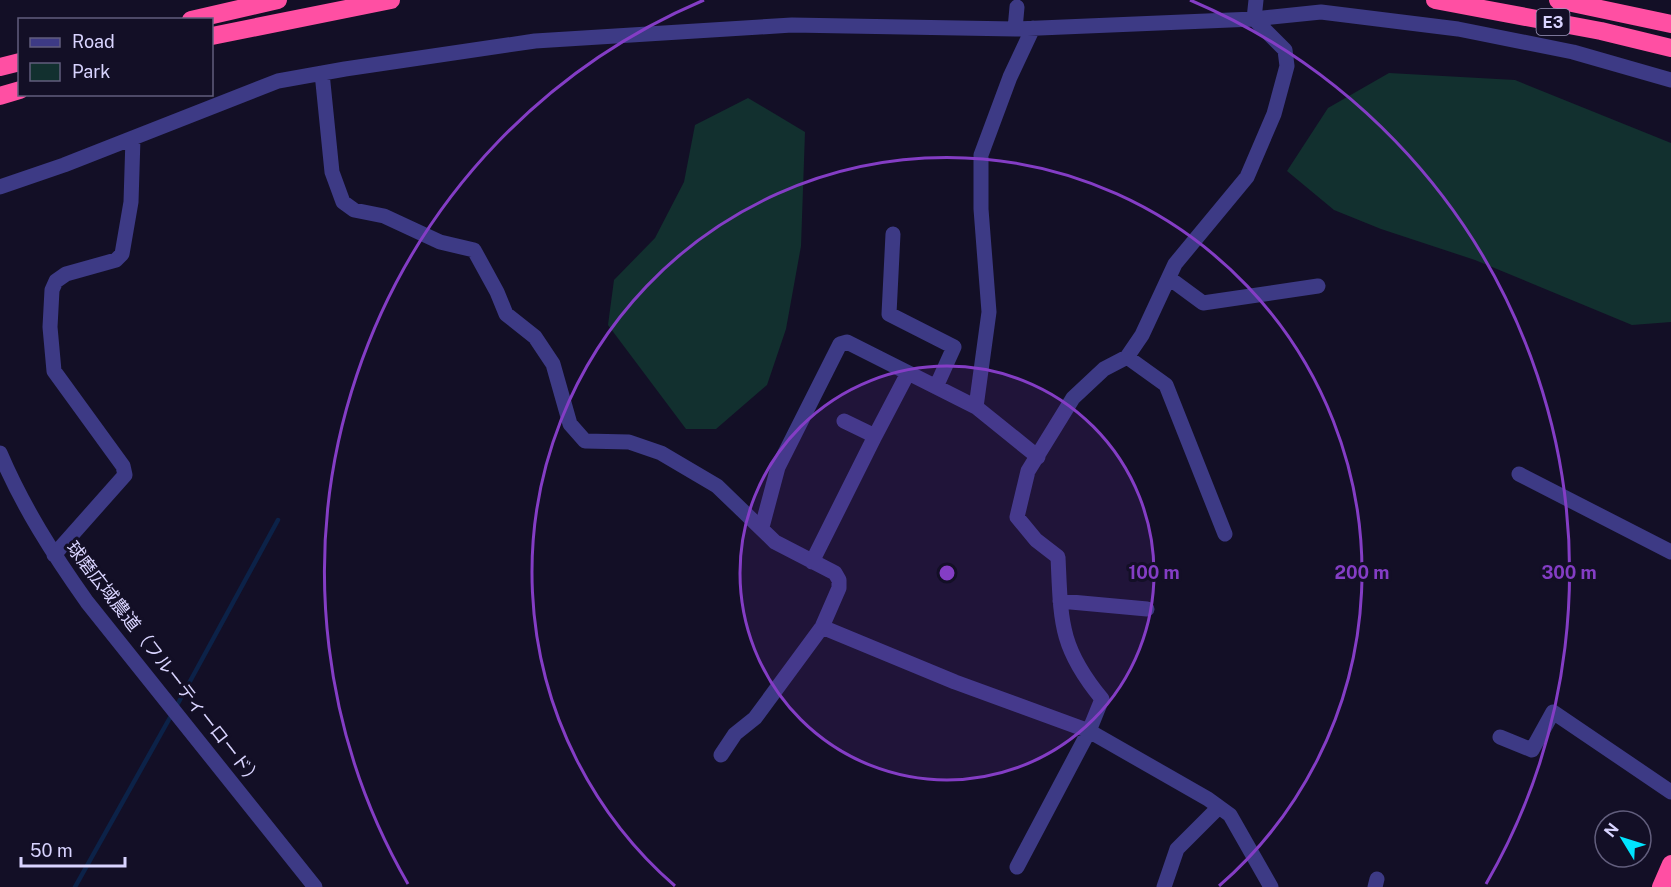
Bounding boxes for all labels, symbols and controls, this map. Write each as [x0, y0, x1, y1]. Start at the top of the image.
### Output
road number: E3 [1536, 9, 1570, 35]
legend [18, 18, 213, 96]
text: Road [72, 31, 115, 52]
text: Park [72, 61, 110, 82]
street label: 球磨広域農道（フルーティーロード） [62, 537, 267, 790]
text: 100 m [1128, 562, 1180, 583]
text: 200 m [1335, 562, 1389, 583]
text: 300 m [1541, 562, 1597, 583]
centre of rings [937, 563, 957, 583]
north arrow [1593, 809, 1653, 869]
text: N [1600, 819, 1623, 841]
scale bar [21, 830, 124, 868]
text: 50 m [30, 840, 73, 861]

